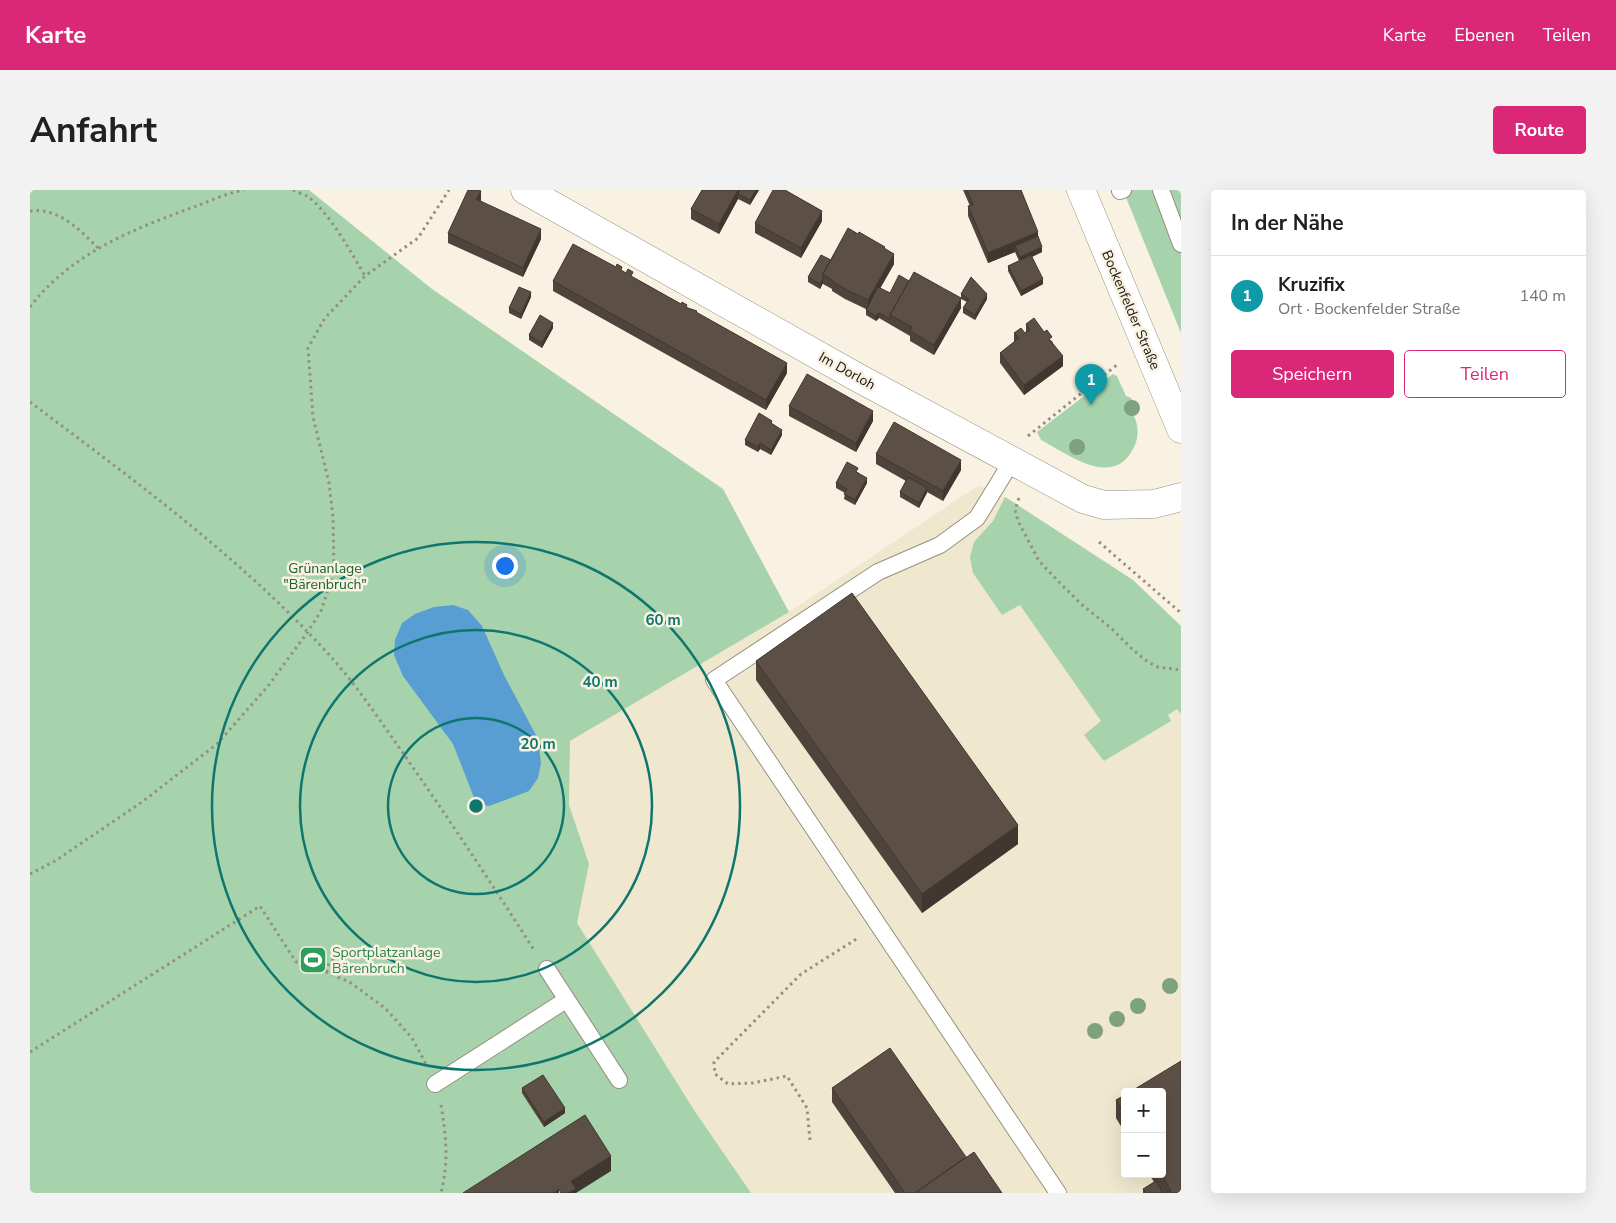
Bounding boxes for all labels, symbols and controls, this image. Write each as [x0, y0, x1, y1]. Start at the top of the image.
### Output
text: Karte [25, 19, 86, 51]
text: Karte [1383, 23, 1426, 47]
text: Ebenen [1454, 23, 1515, 47]
text: Teilen [1543, 23, 1591, 47]
button: Route [1493, 106, 1586, 154]
text: Anfahrt [30, 107, 157, 154]
text: In der Nähe [1231, 209, 1344, 237]
street label: Bockenfelder Straße [1097, 247, 1165, 373]
text: Kruzifix [1278, 272, 1345, 298]
text: 1 [1242, 285, 1252, 307]
text: 140 m [1519, 285, 1566, 307]
text: Ort · Bockenfelder Straße [1278, 298, 1460, 320]
street label: Im Dorloh [815, 348, 879, 394]
button: Speichern [1231, 350, 1394, 398]
button: Teilen [1404, 350, 1566, 398]
pin: 1 [1075, 364, 1107, 405]
your location [492, 553, 518, 579]
park label: Grünanlage "Bärenbruch" [283, 559, 367, 594]
text: 60 m [645, 610, 681, 630]
text: 40 m [582, 672, 618, 692]
text: 20 m [520, 734, 556, 754]
centre of rings [467, 797, 485, 815]
place label: Sportplatzanlage Bärenbruch [332, 943, 440, 978]
sports icon: Sportplatzanlage Bärenbruch [298, 945, 328, 975]
map controls [1121, 1088, 1166, 1178]
button: + [1121, 1088, 1166, 1133]
button: − [1121, 1133, 1166, 1178]

